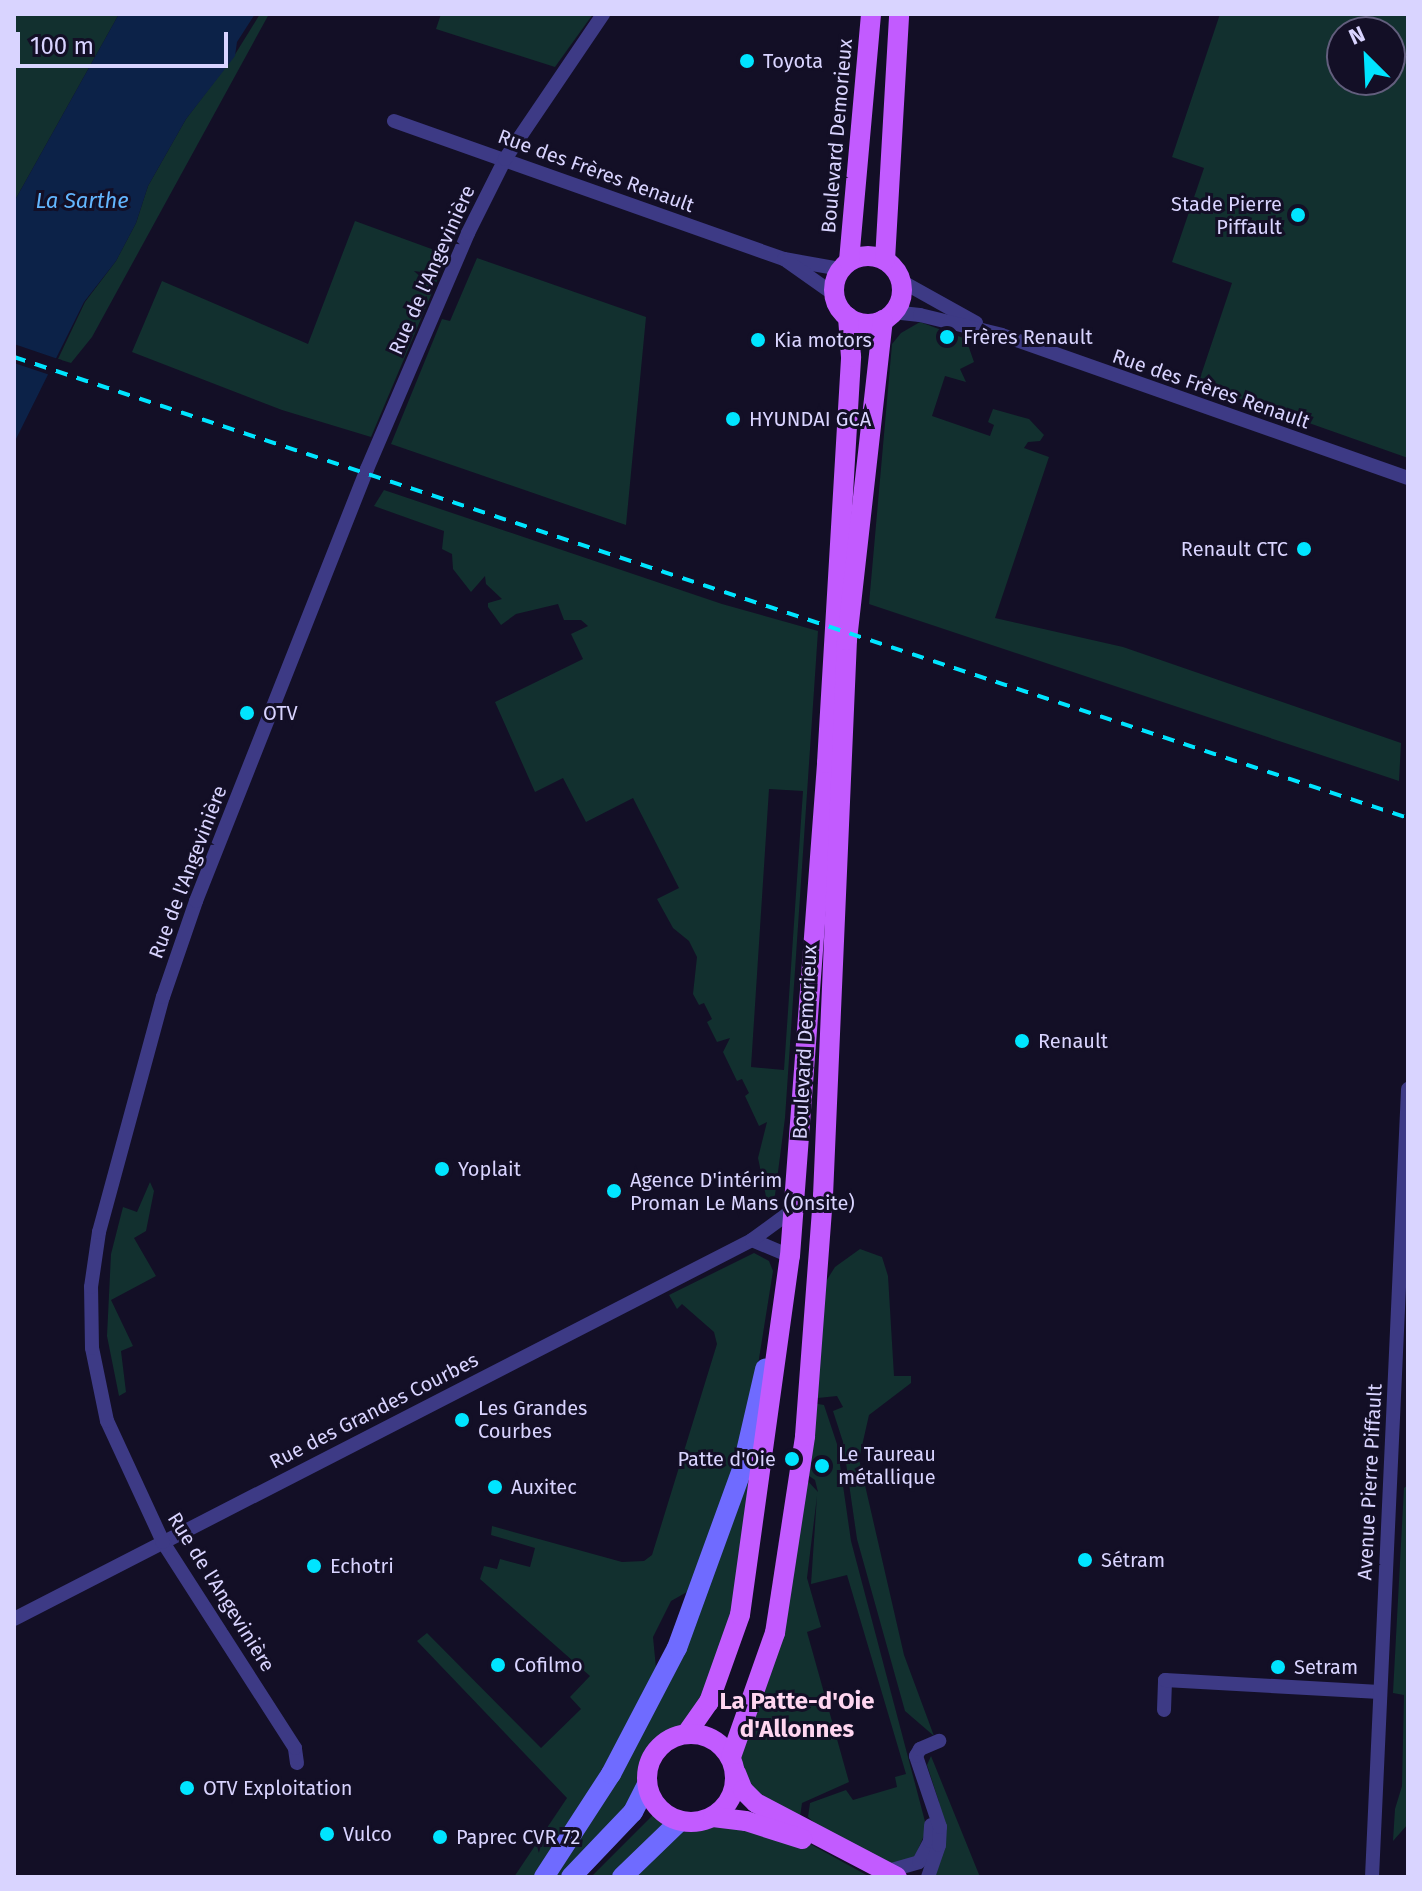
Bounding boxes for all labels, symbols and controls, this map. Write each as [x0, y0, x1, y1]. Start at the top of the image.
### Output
scale bar [20, 16, 232, 66]
north arrow [1326, 16, 1406, 96]
text: N [1345, 20, 1369, 51]
text: 100 m [30, 32, 94, 60]
street label: Boulevard Demorieux [817, 38, 857, 234]
place label: Toyota [763, 49, 823, 73]
marker: Toyota [738, 52, 756, 70]
street label: Rue des Frères Renault [495, 124, 697, 218]
street label: Rue de l'Angevinière [384, 181, 480, 359]
water label: La Sarthe [35, 188, 129, 214]
place label: Stade Pierre Piffault [1171, 192, 1282, 239]
marker: Stade Pierre Piffault [1289, 206, 1307, 224]
place label: Frères Renault [963, 325, 1093, 349]
place label: Kia motors [774, 328, 872, 352]
marker: Frères Renault [938, 328, 956, 346]
marker: Kia motors [749, 331, 767, 349]
street label: Rue des Frères Renault [1109, 344, 1313, 434]
place label: HYUNDAI GCA [749, 407, 871, 431]
marker: HYUNDAI GCA [724, 410, 742, 428]
place label: Renault CTC [1181, 537, 1288, 561]
marker: Renault CTC [1295, 540, 1313, 558]
place label: OTV [263, 701, 298, 725]
marker: OTV [238, 704, 256, 722]
street label: Rue de l'Angevinière [144, 782, 232, 962]
street label: Boulevard Demorieux [788, 944, 822, 1140]
place label: Renault [1038, 1029, 1108, 1053]
marker: Renault [1013, 1032, 1031, 1050]
place label: Yoplait [458, 1157, 521, 1181]
marker: Yoplait [433, 1160, 451, 1178]
place label: Agence D'intérim Proman Le Mans (Onsite) [630, 1168, 855, 1215]
marker: Agence D'intérim Proman Le Mans (Onsite) [605, 1182, 623, 1200]
street label: Rue des Grandes Courbes [266, 1348, 482, 1474]
street label: Avenue Pierre Piffault [1353, 1383, 1387, 1581]
place label: Les Grandes Courbes [478, 1396, 587, 1443]
marker: Les Grandes Courbes [453, 1411, 471, 1429]
place label: Le Taureau métallique [838, 1442, 936, 1489]
place label: Patte d'Oie [678, 1447, 776, 1471]
marker: Patte d'Oie [783, 1450, 801, 1468]
marker: Le Taureau métallique [813, 1457, 831, 1475]
place label: Auxitec [511, 1475, 577, 1499]
marker: Auxitec [486, 1478, 504, 1496]
street label: Rue de l'Angevinière [162, 1508, 280, 1676]
place label: Sétram [1101, 1548, 1165, 1572]
marker: Sétram [1076, 1551, 1094, 1569]
place label: Echotri [330, 1554, 394, 1578]
marker: Echotri [305, 1557, 323, 1575]
place label: Cofilmo [514, 1653, 583, 1677]
place label: Setram [1294, 1655, 1358, 1679]
marker: Cofilmo [489, 1656, 507, 1674]
marker: Setram [1269, 1658, 1287, 1676]
district label: La Patte-d'Oie d'Allonnes [719, 1688, 875, 1744]
place label: OTV Exploitation [203, 1776, 352, 1800]
marker: OTV Exploitation [178, 1779, 196, 1797]
place label: Vulco [343, 1822, 392, 1846]
marker: Vulco [318, 1825, 336, 1843]
place label: Paprec CVR 72 [456, 1825, 580, 1849]
marker: Paprec CVR 72 [431, 1828, 449, 1846]

